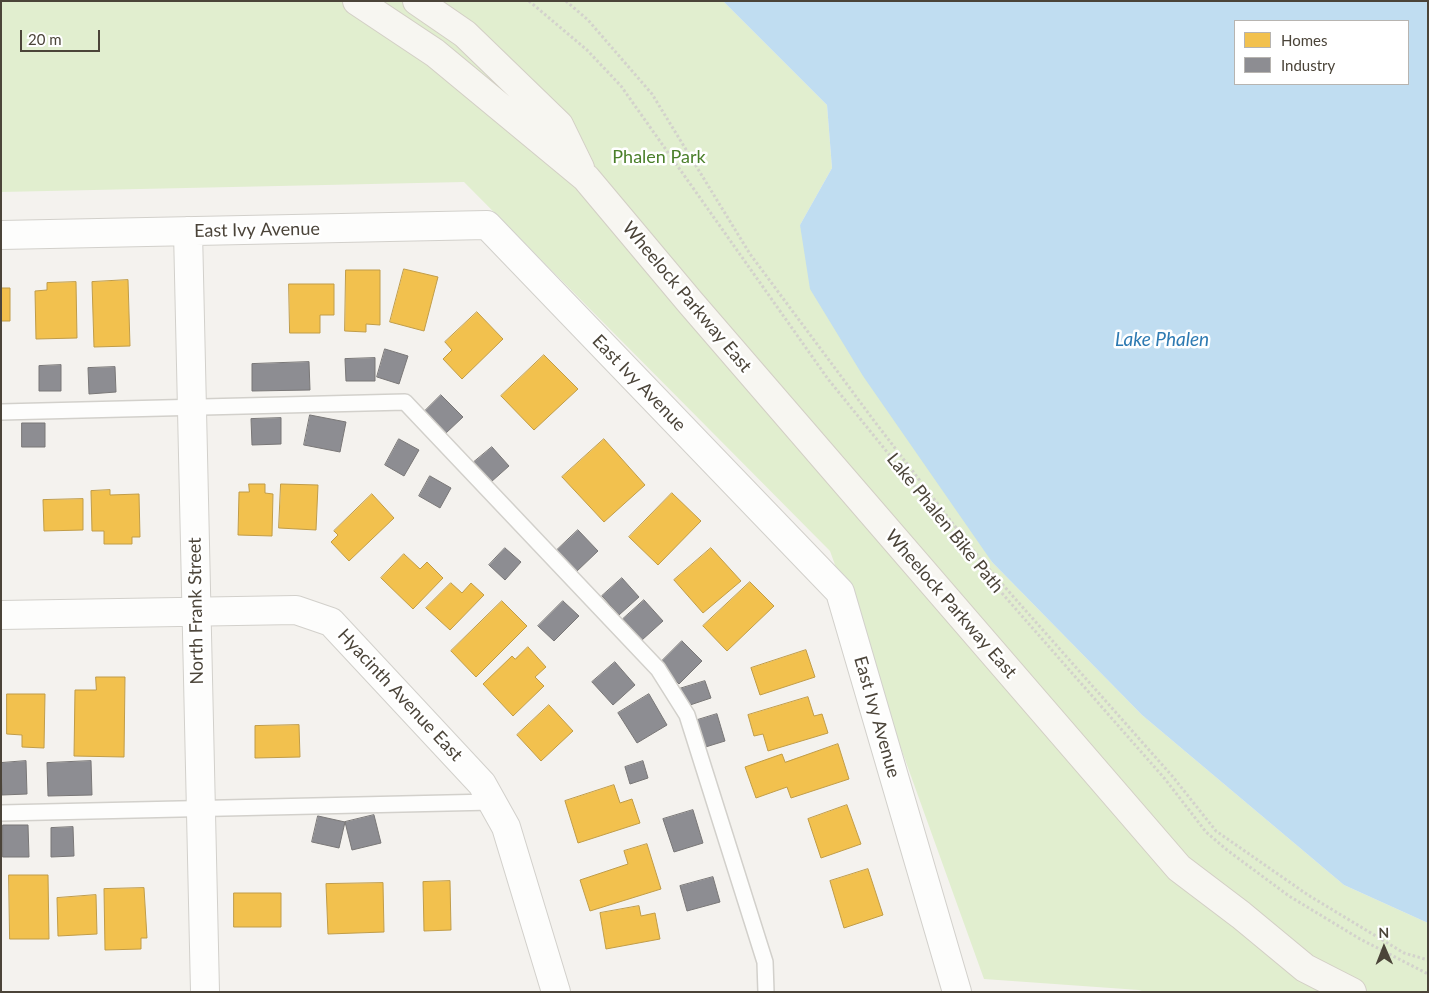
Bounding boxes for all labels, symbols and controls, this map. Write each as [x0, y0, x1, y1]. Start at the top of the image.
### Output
scale bar [22, 20, 102, 52]
legend [1234, 20, 1409, 85]
text: 20 m [28, 30, 62, 48]
text: Homes [1281, 31, 1327, 49]
text: Industry [1281, 56, 1335, 74]
park label: Phalen Park [612, 146, 706, 168]
street label: Wheelock Parkway East [618, 217, 756, 377]
street label: East Ivy Avenue [194, 218, 320, 242]
water label: Lake Phalen [1115, 329, 1209, 351]
street label: East Ivy Avenue [588, 330, 690, 436]
street label: Lake Phalen Bike Path [882, 449, 1008, 597]
street label: Wheelock Parkway East [881, 525, 1021, 683]
street label: North Frank Street [184, 537, 208, 685]
street label: Hyacinth Avenue East [333, 624, 467, 766]
street label: East Ivy Avenue [849, 654, 905, 780]
north arrow [1359, 923, 1409, 973]
text: N [1378, 924, 1389, 941]

